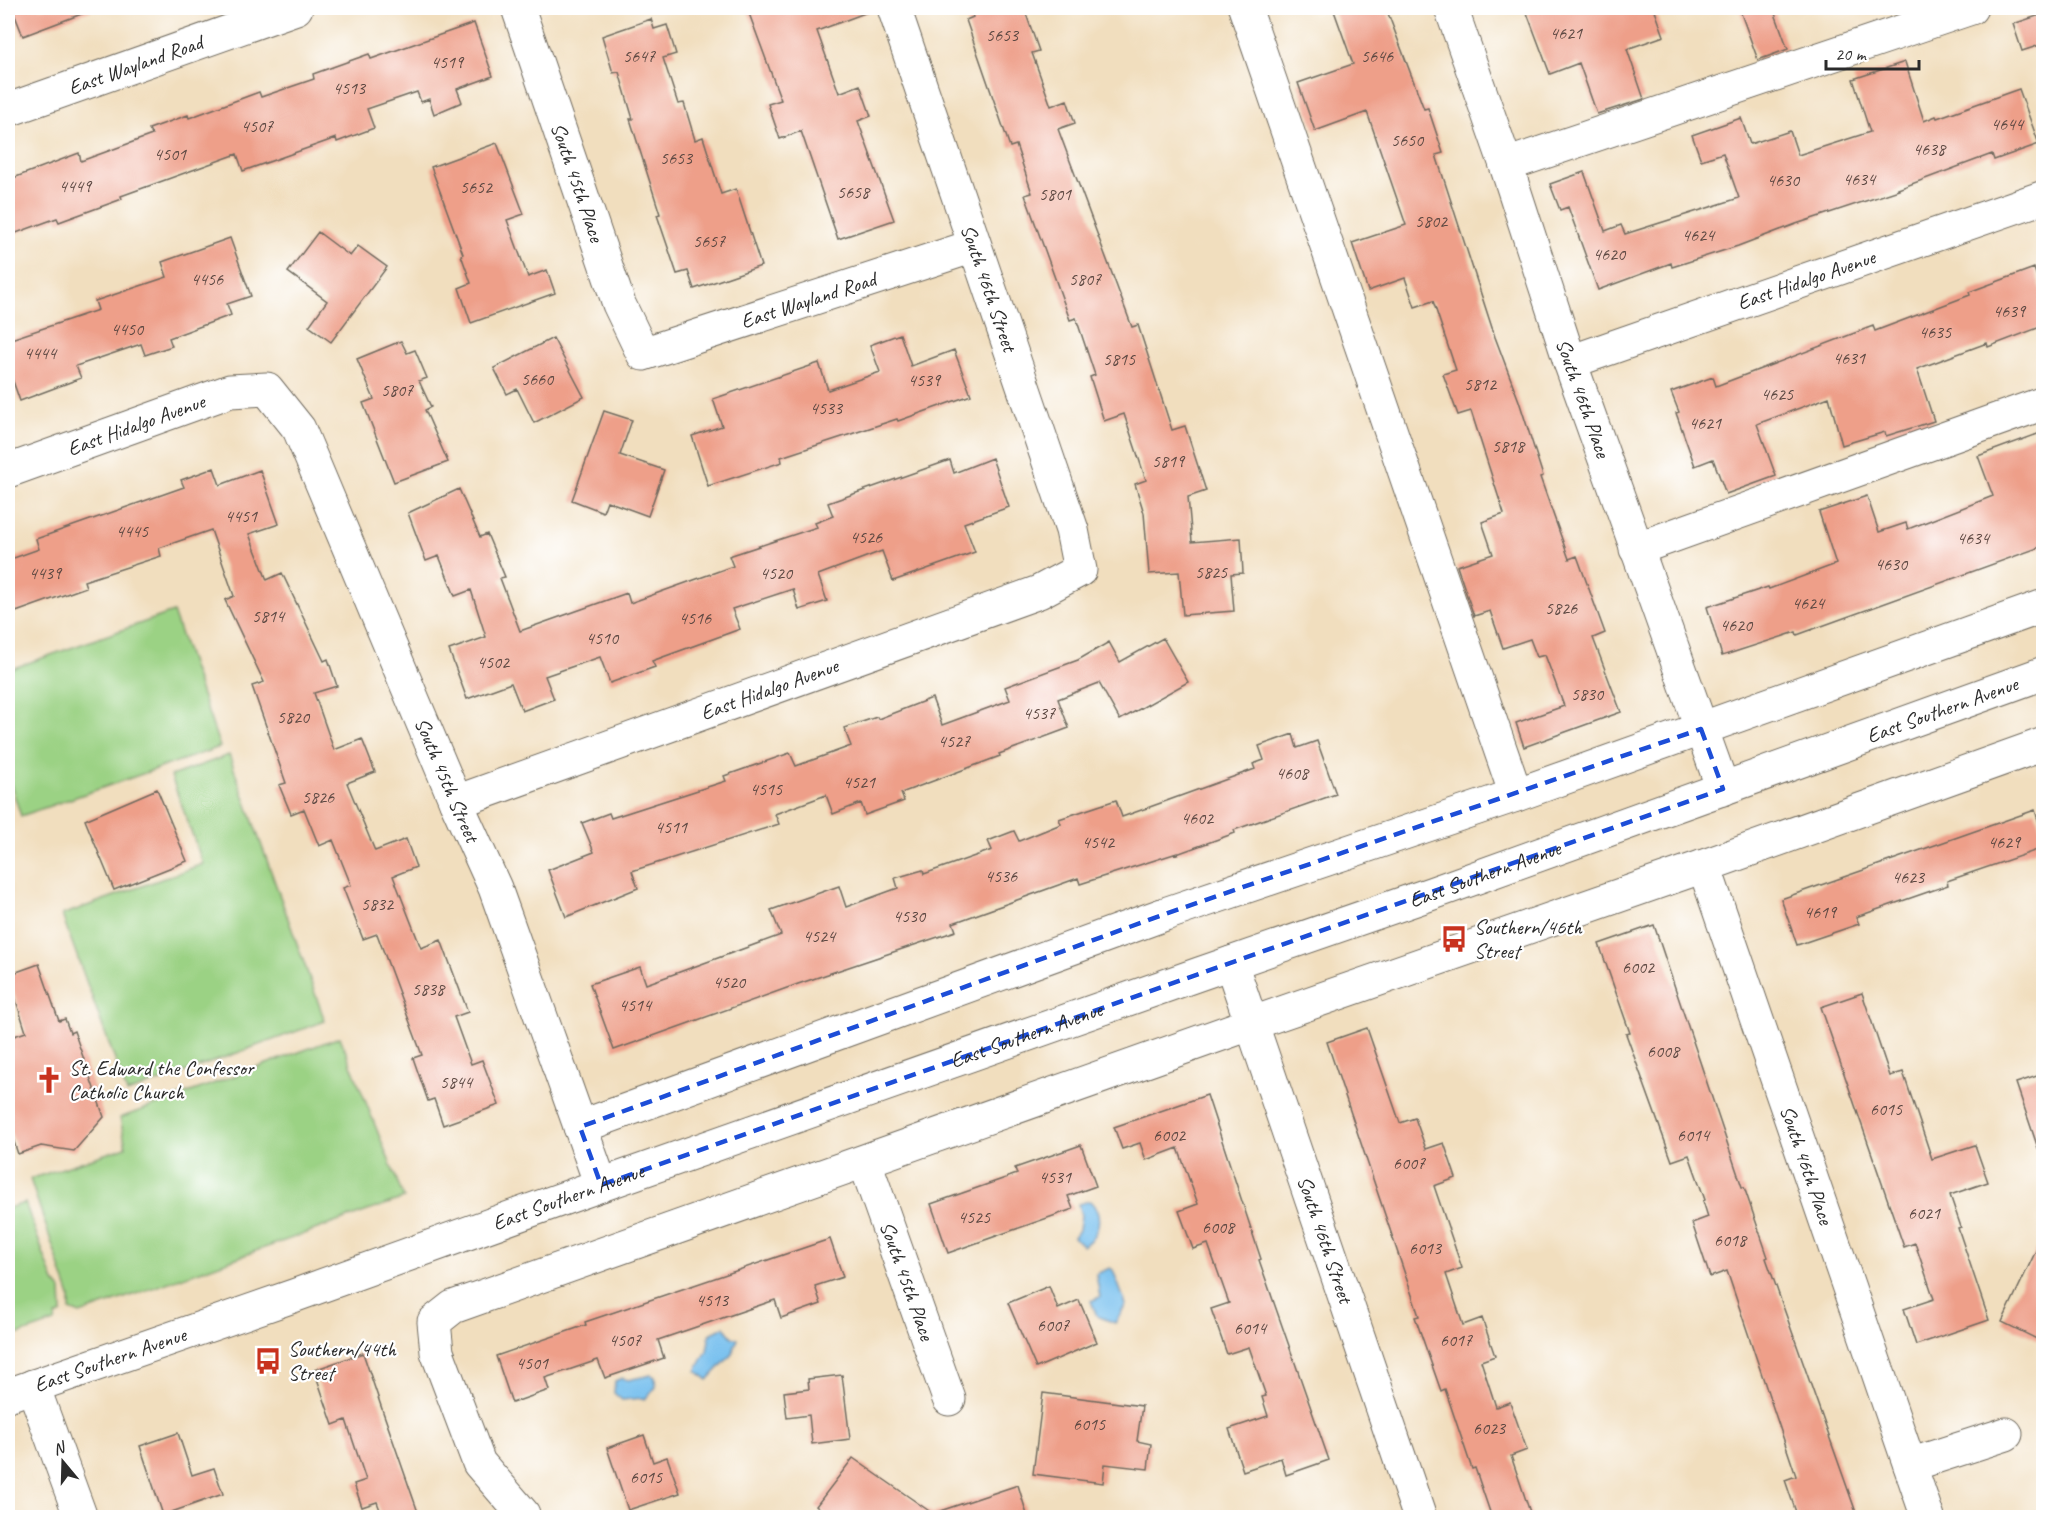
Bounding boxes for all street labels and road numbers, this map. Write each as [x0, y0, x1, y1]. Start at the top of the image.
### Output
street label: East Wayland Road [65, 28, 209, 101]
street label: South 45th Place [545, 119, 610, 246]
street label: South 46th Street [955, 221, 1024, 357]
street label: East Hidalgo Avenue [1734, 243, 1880, 316]
street label: East Wayland Road [737, 265, 883, 334]
street label: South 46th Place [1550, 336, 1617, 462]
street label: East Hidalgo Avenue [64, 387, 210, 462]
street label: East Hidalgo Avenue [697, 652, 844, 726]
street label: East Southern Avenue [1863, 670, 2023, 749]
street label: South 45th Street [409, 714, 486, 848]
street label: East Southern Avenue [1406, 834, 1566, 913]
street label: East Southern Avenue [947, 996, 1107, 1074]
street label: South 46th Place [1774, 1102, 1840, 1229]
street label: East Southern Avenue [489, 1157, 649, 1236]
street label: South 46th Street [1291, 1172, 1359, 1308]
street label: South 45th Place [874, 1218, 940, 1345]
street label: East Southern Avenue [31, 1321, 191, 1398]

